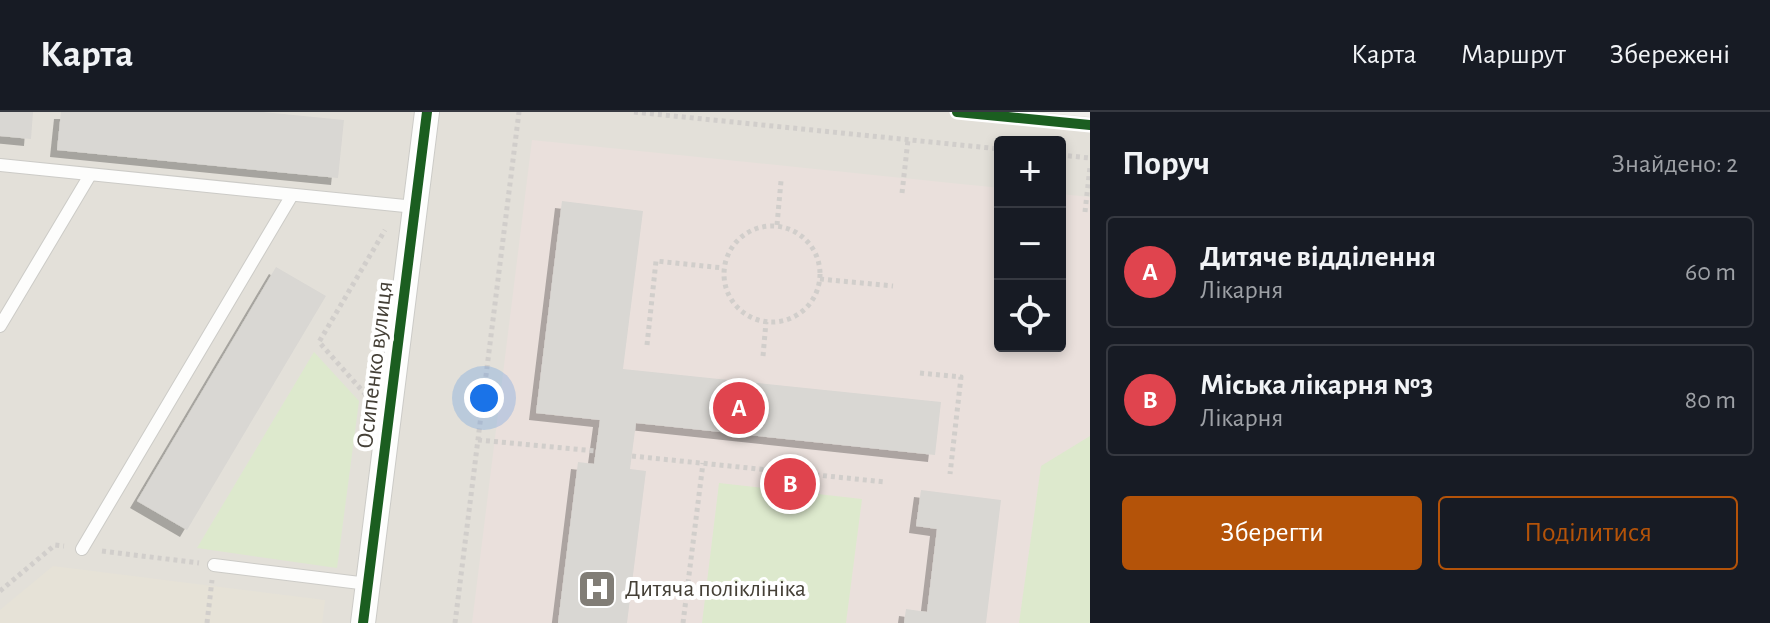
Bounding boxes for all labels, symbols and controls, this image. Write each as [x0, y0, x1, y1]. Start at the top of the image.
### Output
text: Карта [40, 36, 133, 74]
text: Карта [1351, 41, 1417, 69]
text: Маршрут [1461, 41, 1566, 69]
text: Збережені [1610, 41, 1730, 69]
map controls [994, 136, 1066, 352]
button: + [994, 136, 1066, 208]
text: Поруч [1122, 147, 1210, 181]
text: Знайдено: 2 [1612, 151, 1738, 177]
button: − [994, 208, 1066, 280]
text: Дитяче відділення [1200, 242, 1436, 272]
text: A [1142, 259, 1158, 285]
text: 60 m [1685, 259, 1736, 285]
text: Лікарня [1200, 277, 1283, 303]
street label: Осипенко вулиця [353, 280, 397, 450]
button: locate [994, 280, 1066, 352]
text: Міська лікарня №3 [1200, 370, 1433, 400]
your location [464, 378, 504, 418]
pin: A [713, 378, 765, 438]
text: B [1142, 387, 1158, 413]
text: 80 m [1685, 387, 1736, 413]
text: Лікарня [1200, 405, 1283, 431]
pin: B [764, 454, 816, 514]
button: Зберегти [1122, 496, 1422, 570]
button: Поділитися [1438, 496, 1738, 570]
hospital icon: Дитяча поліклініка [576, 568, 618, 610]
place label: Дитяча поліклініка [625, 577, 806, 601]

